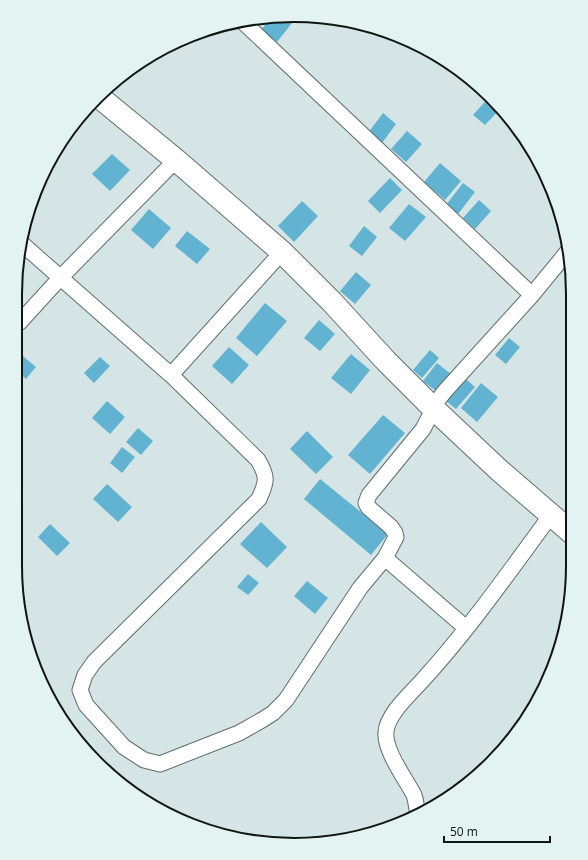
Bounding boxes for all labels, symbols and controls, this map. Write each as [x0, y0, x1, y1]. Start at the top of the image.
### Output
scale bar [444, 818, 550, 844]
text: 50 m [450, 823, 478, 840]

